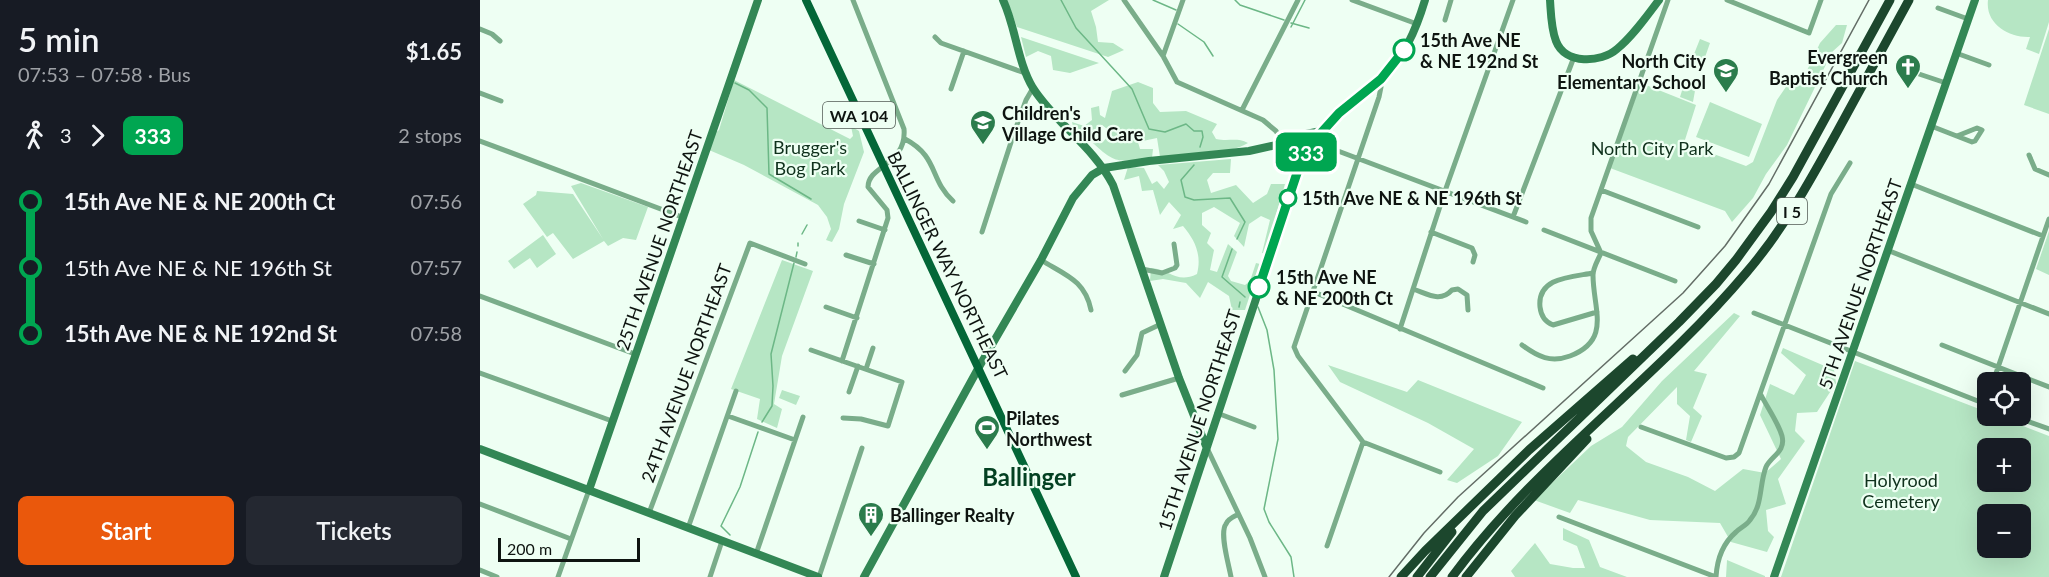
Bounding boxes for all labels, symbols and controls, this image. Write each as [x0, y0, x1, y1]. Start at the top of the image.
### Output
text: 5 min [18, 19, 99, 59]
place label: 15th Ave NE & NE 192nd St [1420, 29, 1539, 72]
text: $1.65 [406, 38, 462, 65]
marker: 15th Ave NE & NE 192nd St [1393, 39, 1415, 61]
place label: Evergreen Baptist Church [1769, 46, 1888, 89]
place label: North City Elementary School [1557, 50, 1706, 93]
church icon: Evergreen Baptist Church [1893, 52, 1923, 90]
school or university icon: North City Elementary School [1711, 56, 1741, 94]
text: 07:53 – 07:58 · Bus [18, 62, 191, 86]
road number: WA 104 [823, 102, 895, 128]
place label: Children's Village Child Care [1001, 102, 1144, 145]
school or university icon: Children's Village Child Care [968, 108, 998, 146]
icon: walk [18, 119, 51, 152]
icon: forward [81, 119, 114, 152]
text: 3 [60, 123, 72, 147]
text: 333 [135, 123, 171, 148]
text: 2 stops [398, 123, 462, 147]
street label: 25TH AVENUE NORTHEAST [611, 127, 707, 353]
line badge: 333 [1272, 132, 1340, 172]
park label: Brugger's Bog Park [773, 136, 847, 179]
park label: North City Park [1591, 137, 1714, 159]
text: 333 [1288, 140, 1324, 165]
street label: BALLINGER WAY NORTHEAST [883, 148, 1013, 383]
street label: 5TH AVENUE NORTHEAST [1814, 176, 1906, 392]
place label: 15th Ave NE & NE 196th St [1302, 187, 1522, 209]
text: 15th Ave NE & NE 200th Ct [64, 188, 335, 215]
text: 07:56 [411, 189, 462, 213]
marker: 15th Ave NE & NE 196th St [1279, 189, 1297, 207]
road number: I 5 [1777, 198, 1807, 224]
text: 15th Ave NE & NE 196th St [64, 254, 332, 281]
text: 07:57 [411, 255, 462, 279]
street label: 24TH AVENUE NORTHEAST [636, 260, 736, 485]
place label: 15th Ave NE & NE 200th Ct [1276, 266, 1393, 309]
marker: 15th Ave NE & NE 200th Ct [1248, 276, 1270, 298]
street label: 15TH AVENUE NORTHEAST [1153, 306, 1245, 533]
text: 15th Ave NE & NE 192nd St [64, 320, 337, 347]
text: 07:58 [411, 321, 462, 345]
map controls [1977, 372, 2031, 558]
button: locate [1977, 372, 2031, 426]
place label: Pilates Northwest [1006, 407, 1092, 450]
sports icon: Pilates Northwest [972, 413, 1002, 451]
button: + [1977, 438, 2031, 492]
district label: Ballinger [982, 462, 1076, 491]
park label: Holyrood Cemetery [1862, 469, 1940, 512]
button: Start [18, 496, 234, 565]
button: Tickets [246, 496, 462, 565]
building icon: Ballinger Realty [856, 500, 886, 538]
place label: Ballinger Realty [890, 504, 1015, 526]
button: − [1977, 504, 2031, 558]
scale bar [498, 535, 640, 562]
text: 200 m [507, 539, 552, 558]

